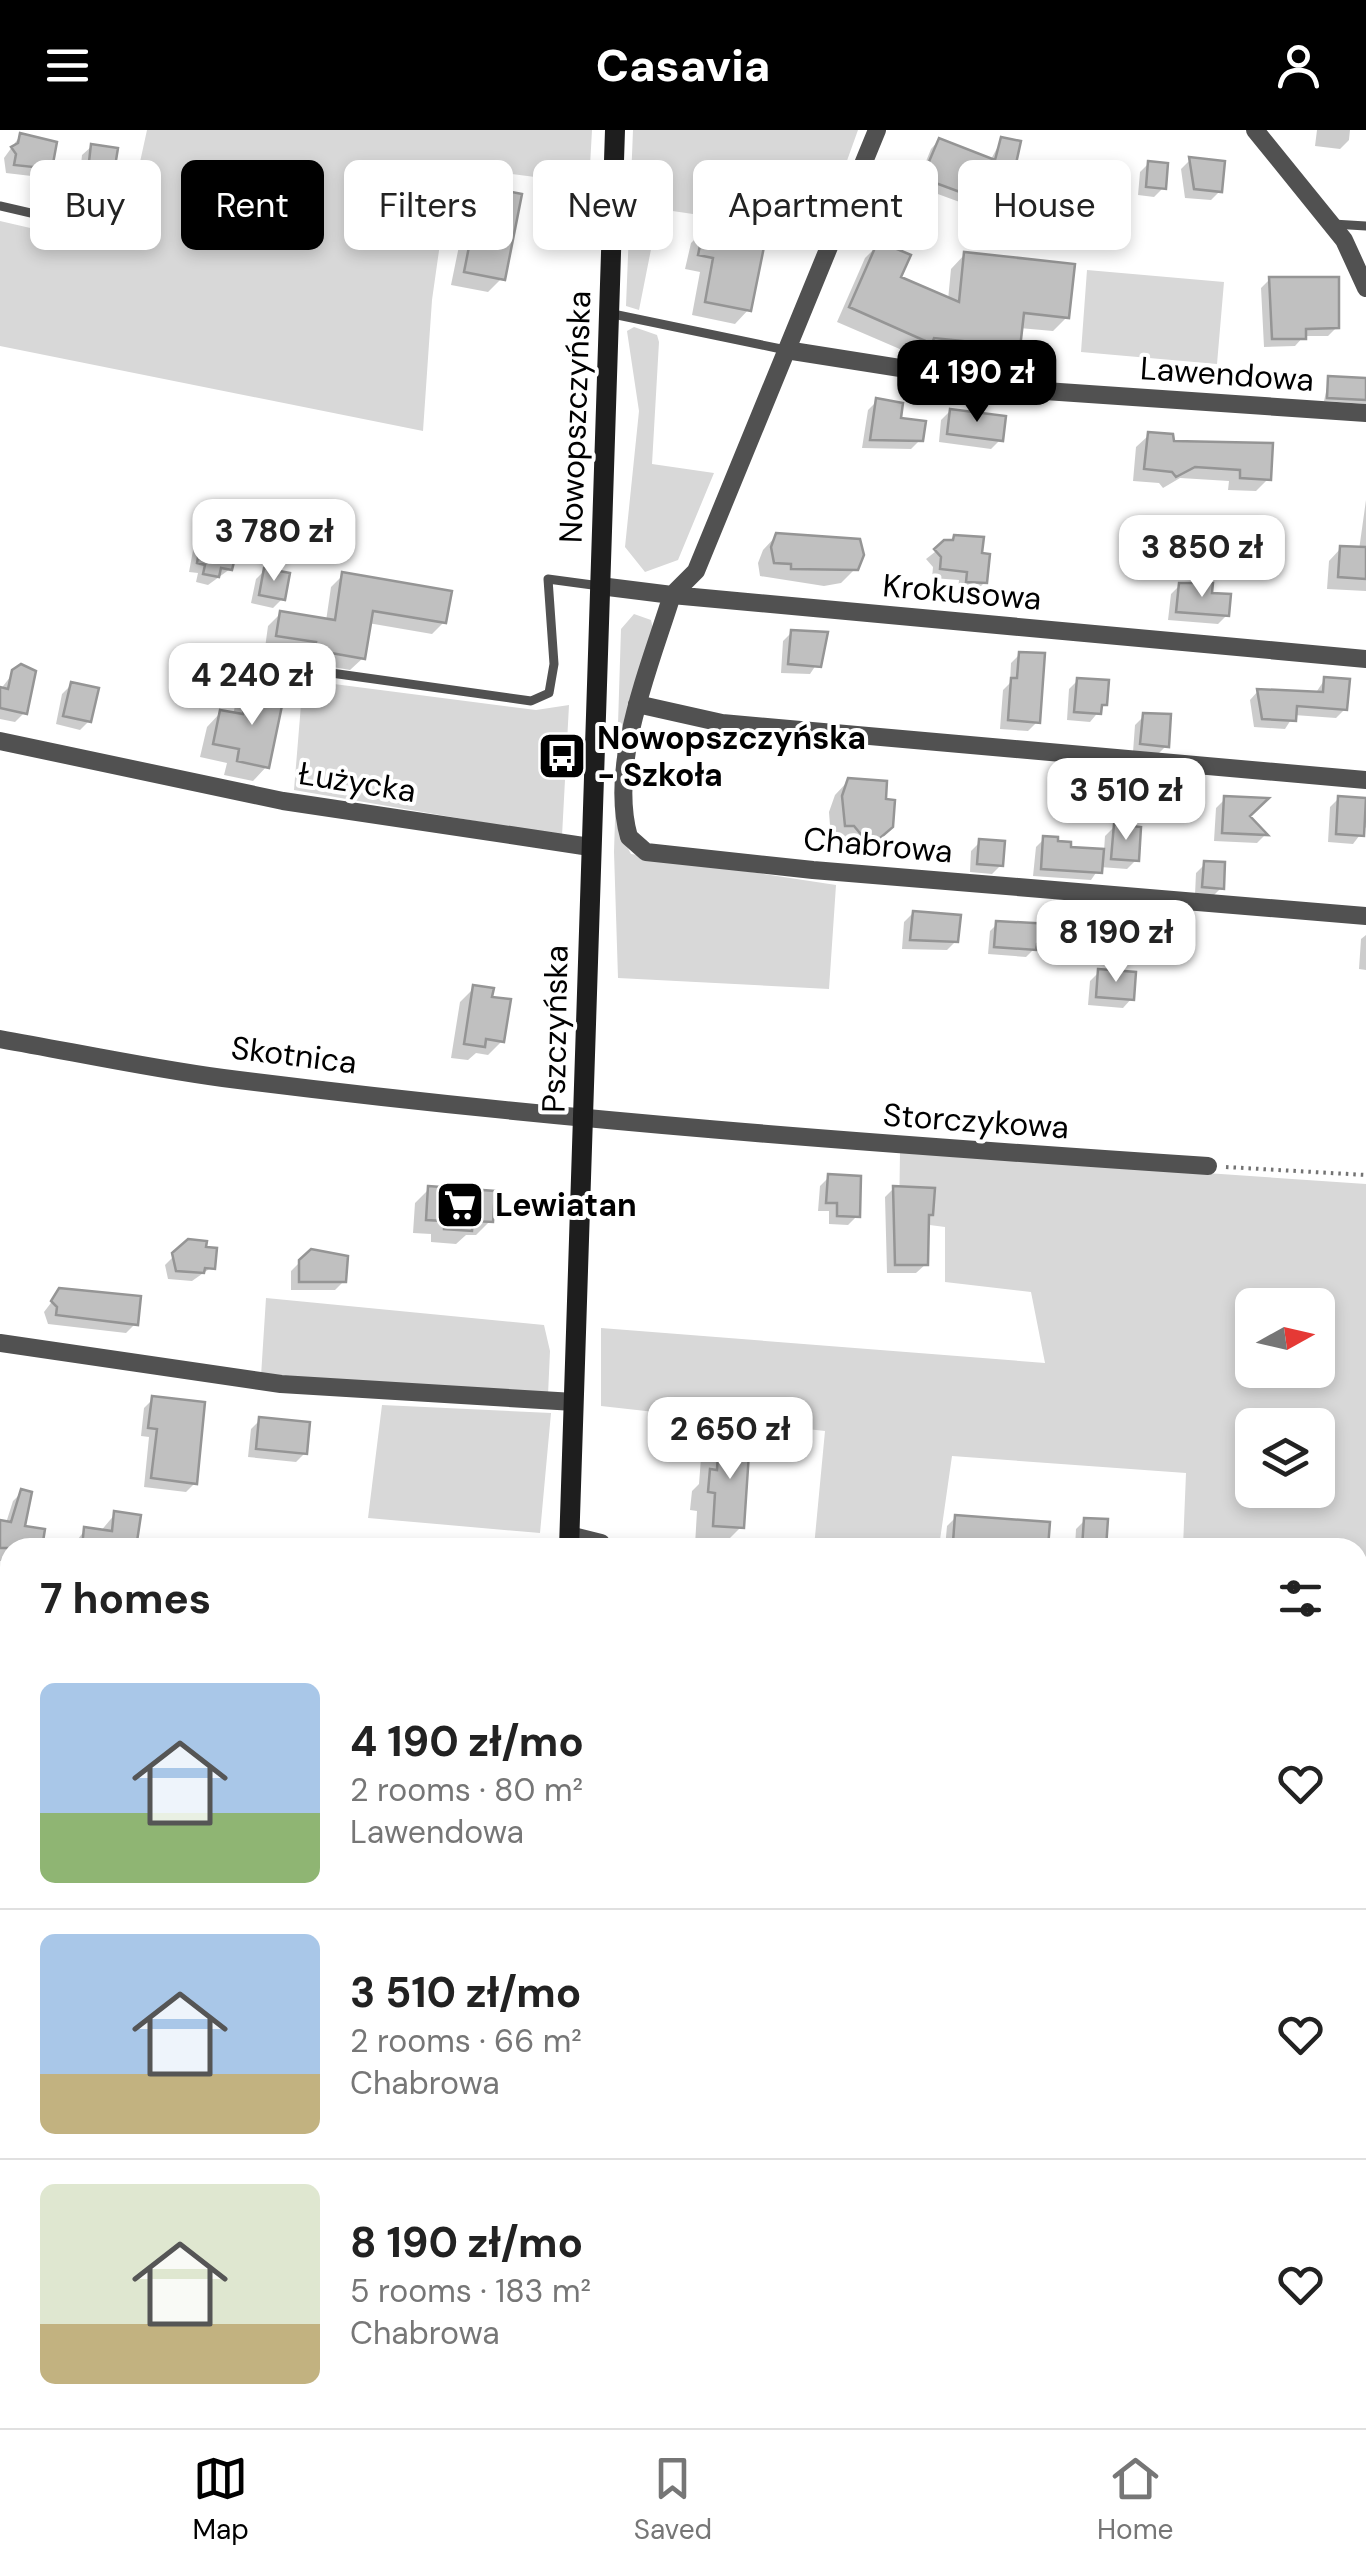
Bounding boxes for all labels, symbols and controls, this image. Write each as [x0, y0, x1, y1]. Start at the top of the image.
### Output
text: Casavia [596, 36, 770, 95]
icon: menu [40, 38, 95, 93]
icon: person [1271, 38, 1326, 93]
chip: Buy [30, 160, 161, 250]
chip: Rent [181, 160, 324, 250]
chip: Filters [344, 160, 513, 250]
chip: New [533, 160, 673, 250]
chip: Apartment [693, 160, 938, 250]
chip: House [958, 160, 1131, 250]
street label: Nowopszczyńska [550, 290, 600, 544]
pin: 4 190 zł [874, 340, 1080, 425]
street label: Lawendowa [1139, 347, 1315, 401]
text: 4 190 zł [919, 351, 1035, 393]
pin: 3 780 zł [171, 499, 377, 584]
text: 3 780 zł [214, 510, 334, 552]
pin: 3 850 zł [1099, 515, 1305, 600]
text: 3 850 zł [1141, 526, 1263, 568]
street label: Krokusowa [881, 564, 1043, 620]
pin: 4 240 zł [149, 643, 355, 728]
text: 4 240 zł [191, 654, 313, 696]
place label: Nowopszczyńska - Szkoła [597, 717, 866, 796]
bus stop icon: Nowopszczyńska - Szkoła [536, 730, 588, 782]
street label: Łużycka [295, 752, 419, 812]
pin: 3 510 zł [1023, 758, 1229, 843]
text: 3 510 zł [1069, 769, 1183, 811]
street label: Chabrowa [802, 818, 954, 872]
pin: 8 190 zł [1013, 900, 1219, 985]
text: 8 190 zł [1059, 911, 1173, 953]
street label: Pszczyńska [533, 945, 577, 1113]
street label: Skotnica [229, 1026, 359, 1084]
street label: Storczykowa [882, 1094, 1070, 1148]
supermarket icon: Lewiatan [434, 1179, 486, 1231]
place label: Lewiatan [495, 1184, 637, 1226]
north arrow [1235, 1288, 1335, 1388]
map controls [1235, 1288, 1335, 1508]
pin: 2 650 zł [627, 1397, 833, 1482]
text: 2 650 zł [670, 1408, 790, 1450]
button: layers [1235, 1408, 1335, 1508]
text: 7 homes [40, 1571, 211, 1626]
icon: filters [1273, 1571, 1328, 1626]
text: 4 190 zł/mo [350, 1714, 584, 1769]
icon: home [120, 1723, 240, 1843]
icon: heart [1273, 1756, 1328, 1811]
text: 2 rooms · 80 m² [350, 1769, 583, 1811]
text: Lawendowa [350, 1811, 524, 1853]
text: 3 510 zł/mo [350, 1965, 581, 2020]
icon: home [120, 1974, 240, 2094]
icon: heart [1273, 2007, 1328, 2062]
text: 2 rooms · 66 m² [350, 2020, 582, 2062]
text: Chabrowa [350, 2062, 500, 2104]
text: 8 190 zł/mo [350, 2215, 583, 2270]
icon: home [120, 2224, 240, 2344]
icon: heart [1273, 2257, 1328, 2312]
text: 5 rooms · 183 m² [350, 2270, 591, 2312]
text: Chabrowa [350, 2312, 500, 2354]
tab: Map [192, 2451, 249, 2548]
tab: Saved [634, 2451, 712, 2548]
tab: Home [1097, 2451, 1174, 2548]

